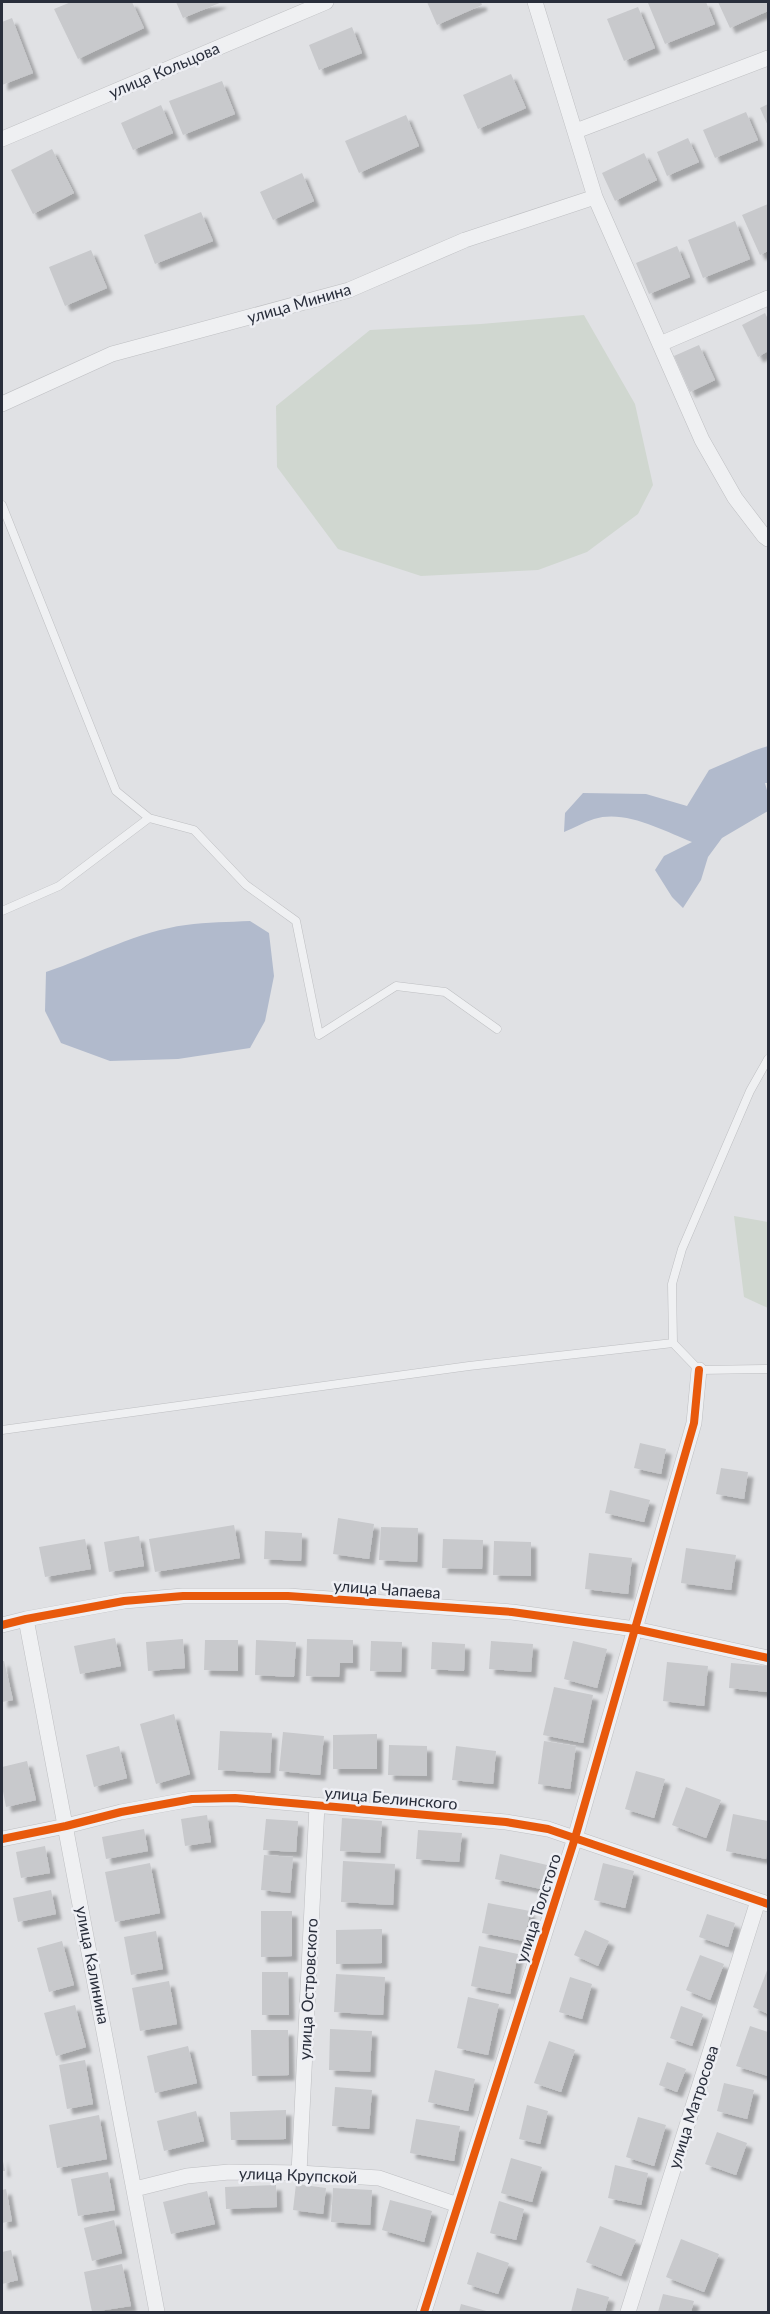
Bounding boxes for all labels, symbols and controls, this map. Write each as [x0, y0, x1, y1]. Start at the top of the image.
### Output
street label: улица Кольцова [106, 38, 222, 101]
street label: улица Минина [245, 279, 353, 326]
street label: улица Чапаева [333, 1575, 441, 1602]
street label: улица Белинского [324, 1782, 458, 1813]
street label: улица Толстого [511, 1851, 564, 1965]
street label: улица Калинина [73, 1904, 114, 2026]
street label: улица Островского [294, 1917, 321, 2060]
street label: улица Матросова [664, 2043, 721, 2171]
street label: улица Крупской [239, 2163, 357, 2186]

